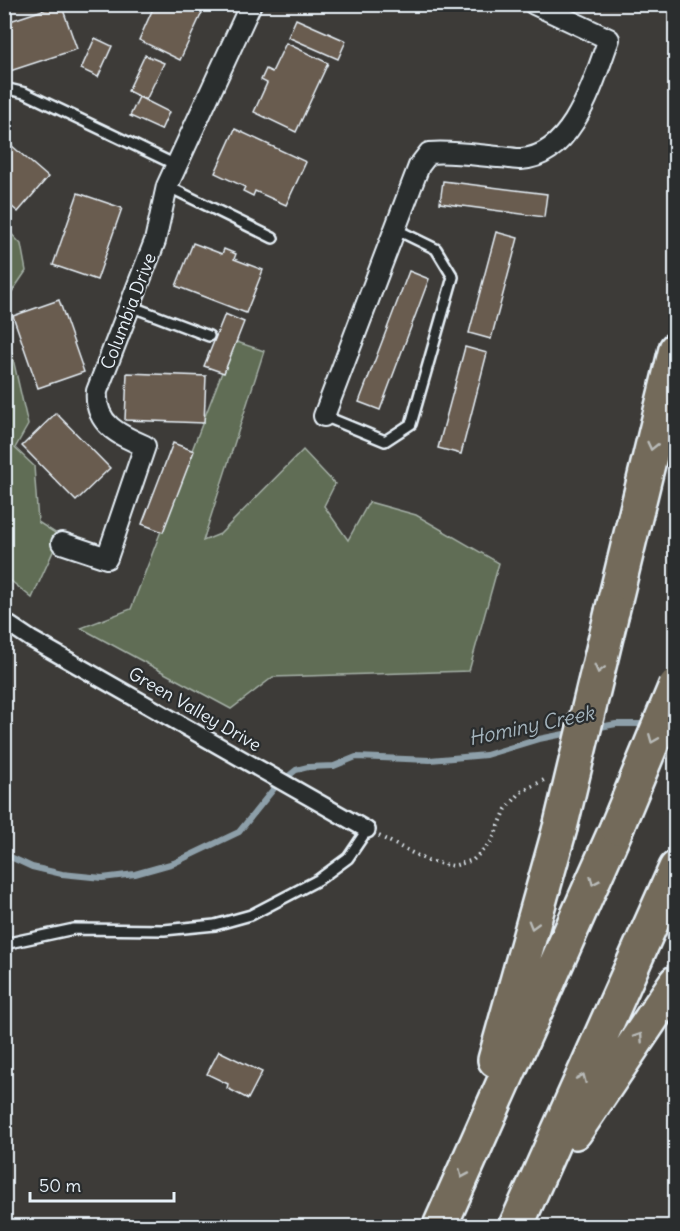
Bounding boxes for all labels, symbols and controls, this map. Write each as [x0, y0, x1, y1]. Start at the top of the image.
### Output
street label: Columbia Drive [95, 249, 161, 373]
one-way arrow [647, 441, 660, 451]
street label: Green Valley Drive [124, 662, 266, 756]
one-way arrow [593, 663, 606, 673]
water label: Hominy Creek [466, 699, 598, 750]
one-way arrow [648, 732, 660, 743]
one-way arrow [589, 874, 601, 885]
one-way arrow [528, 919, 540, 930]
one-way arrow [631, 1033, 642, 1044]
one-way arrow [575, 1073, 587, 1084]
scale bar [30, 1165, 174, 1203]
one-way arrow [458, 1168, 470, 1179]
text: 50 m [39, 1174, 81, 1197]

